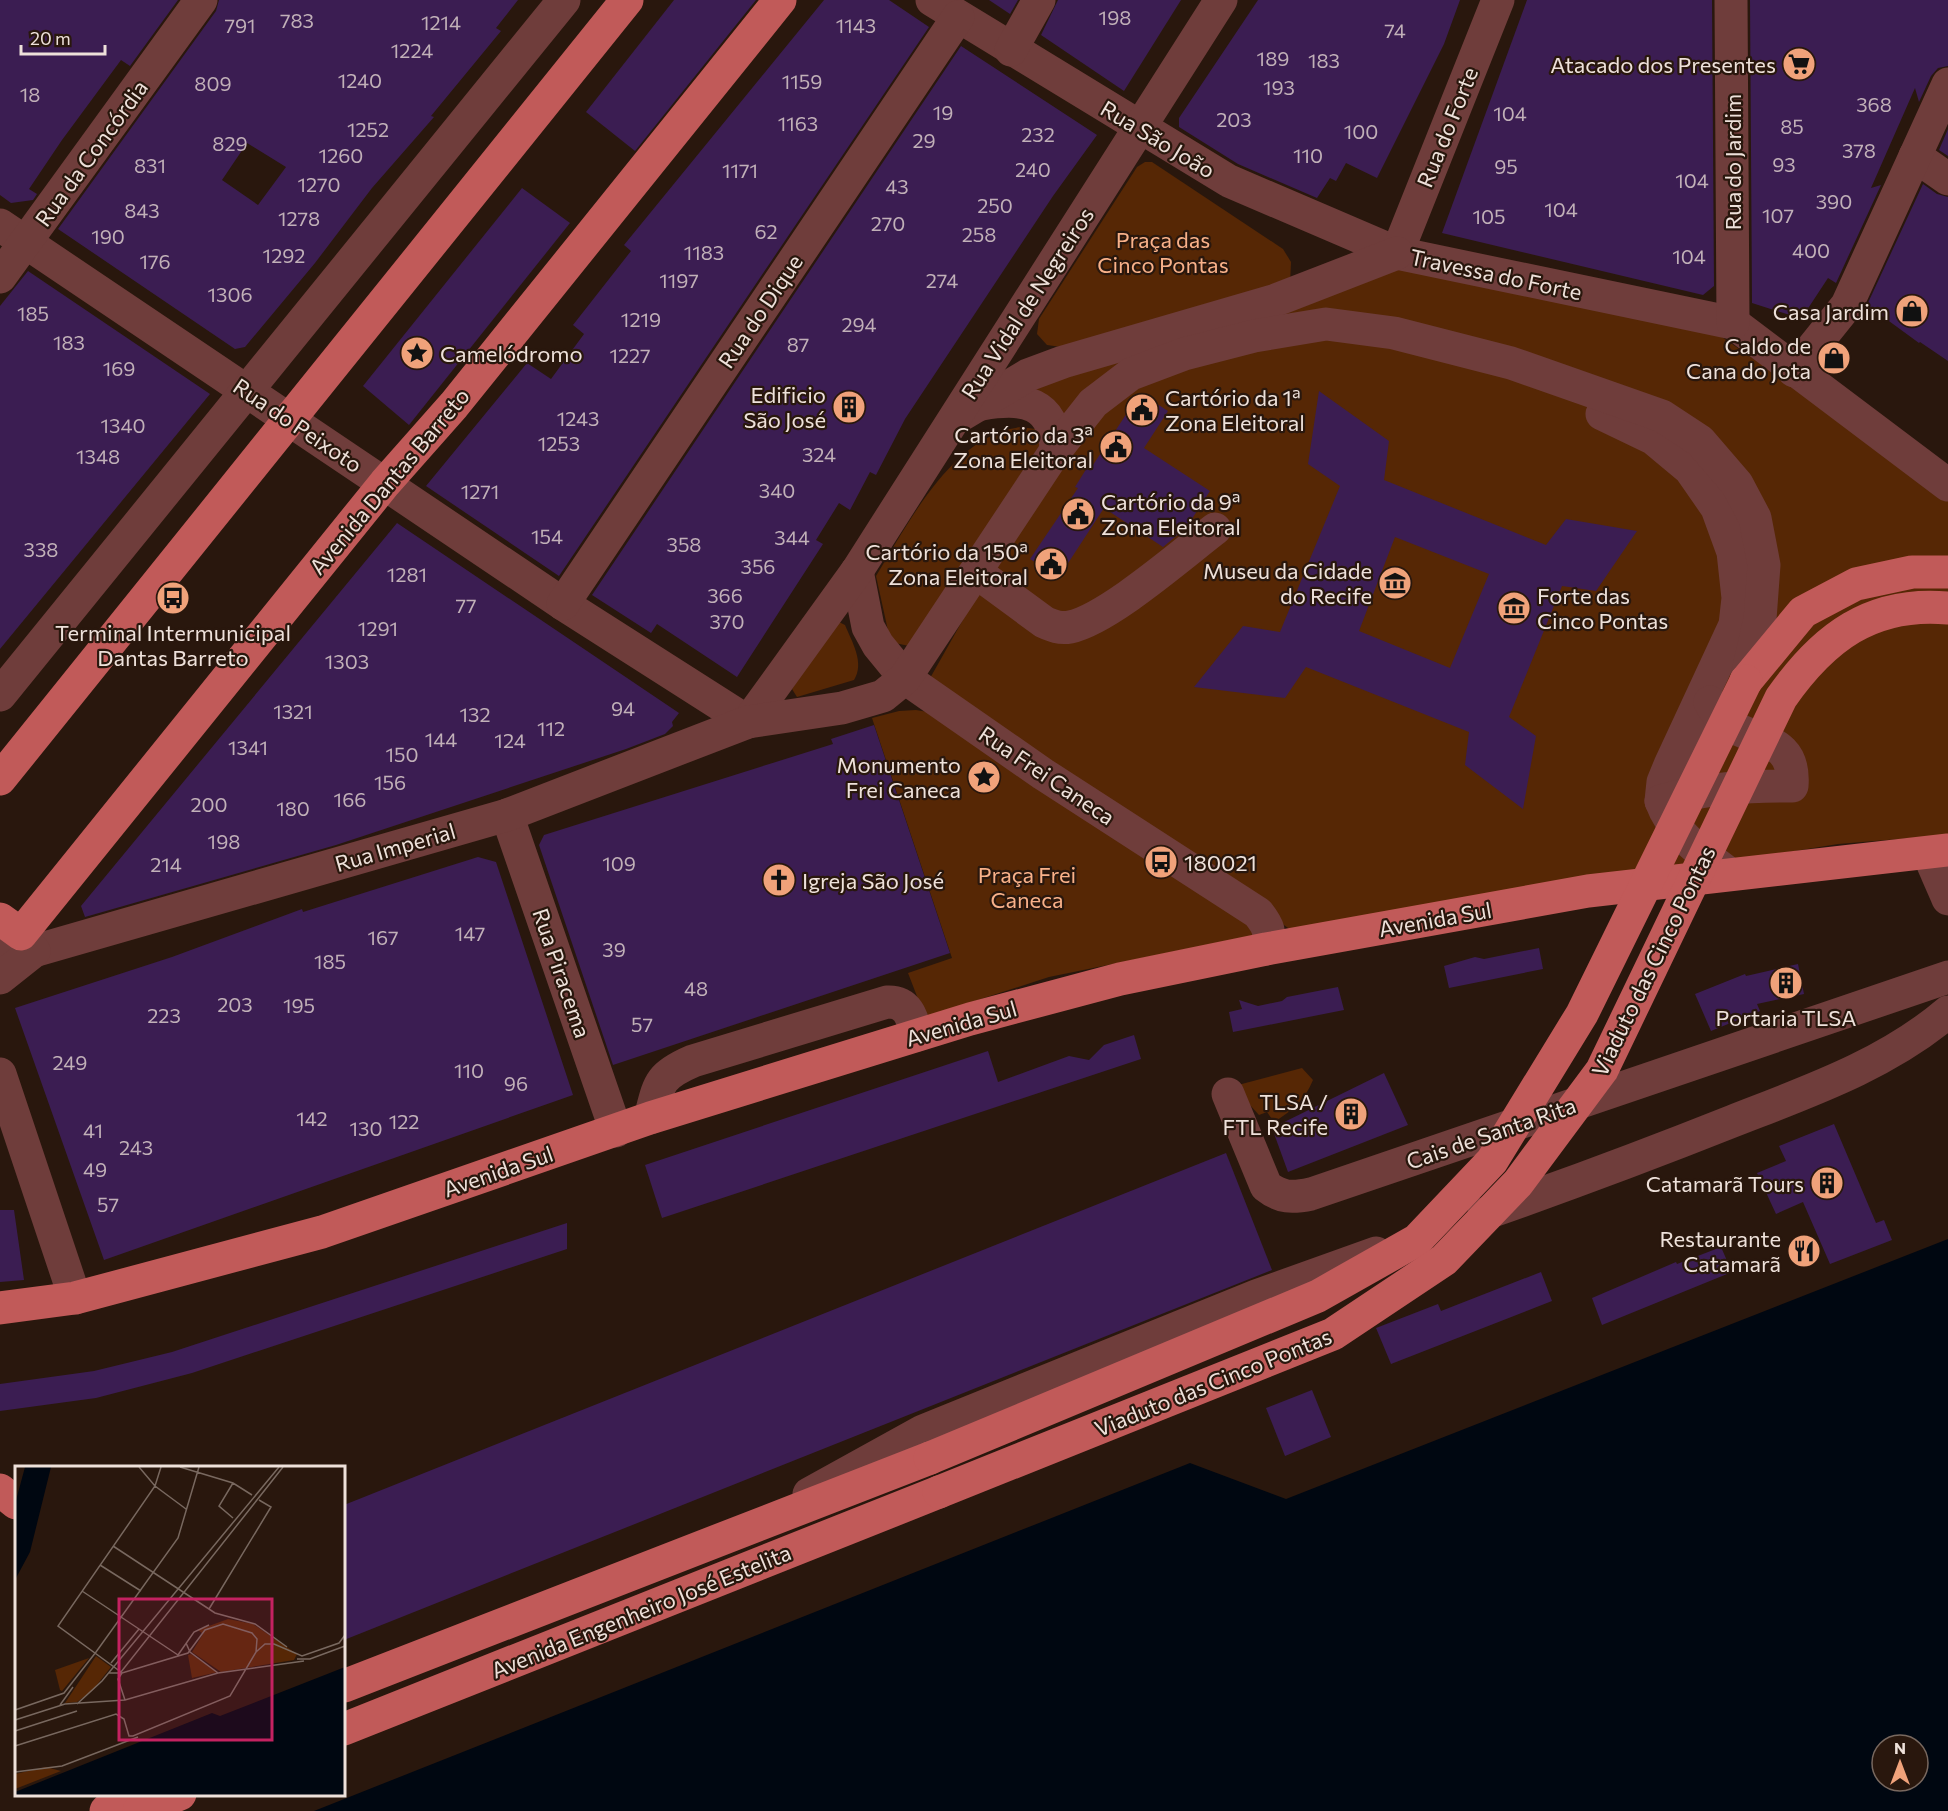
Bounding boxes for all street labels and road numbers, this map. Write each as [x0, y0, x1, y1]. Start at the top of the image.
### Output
street label: Rua do Forte [1411, 63, 1483, 191]
street label: Rua da Concórdia [29, 75, 153, 231]
street label: Rua São João [1096, 94, 1220, 184]
street label: Rua do Jardim [1719, 94, 1746, 230]
street label: Rua Vidal de Negreiros [955, 202, 1099, 404]
street label: Travessa do Forte [1408, 243, 1584, 305]
street label: Rua do Dique [712, 249, 808, 373]
street label: Rua do Peixoto [228, 372, 368, 478]
street label: Avenida Dantas Barreto [303, 382, 475, 580]
street label: Rua Frei Caneca [974, 720, 1120, 830]
street label: Rua Imperial [332, 817, 458, 877]
street label: Viaduto das Cinco Pontas [1585, 841, 1721, 1081]
street label: Avenida Sul [1376, 896, 1494, 942]
street label: Rua Piracema [527, 905, 597, 1041]
street label: Avenida Sul [902, 994, 1020, 1052]
street label: Cais de Santa Rita [1403, 1091, 1579, 1175]
street label: Avenida Sul [440, 1140, 556, 1202]
street label: Viaduto das Cinco Pontas [1091, 1322, 1335, 1442]
street label: Avenida Engenheiro José Estelita [487, 1538, 795, 1684]

